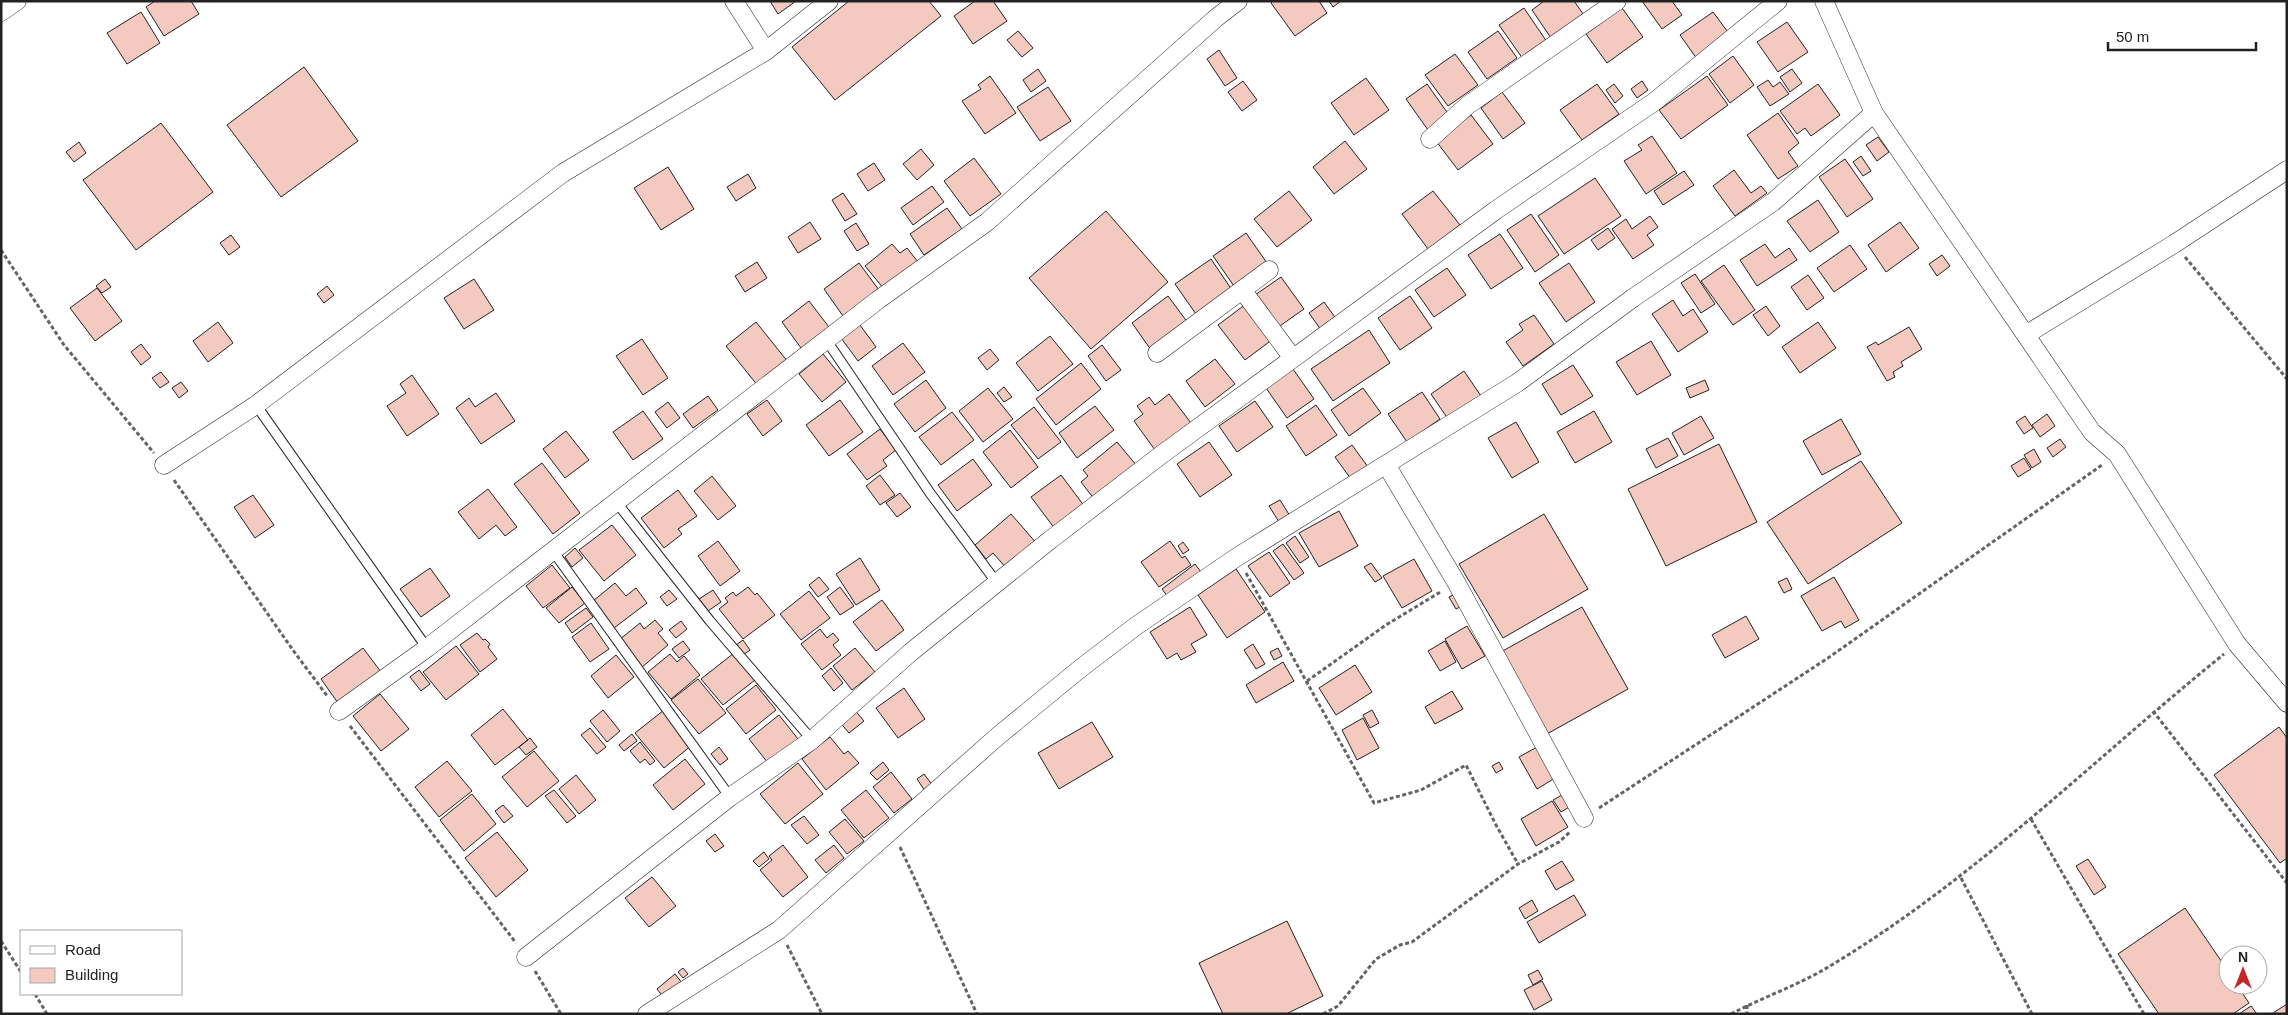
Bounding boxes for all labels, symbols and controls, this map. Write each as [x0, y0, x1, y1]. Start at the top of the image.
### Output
scale bar [2108, 20, 2256, 52]
text: 50 m [2116, 28, 2149, 45]
legend [20, 930, 182, 995]
text: Road [65, 941, 101, 958]
north arrow [2218, 945, 2268, 995]
text: N [2238, 949, 2248, 965]
text: Building [65, 966, 118, 983]

